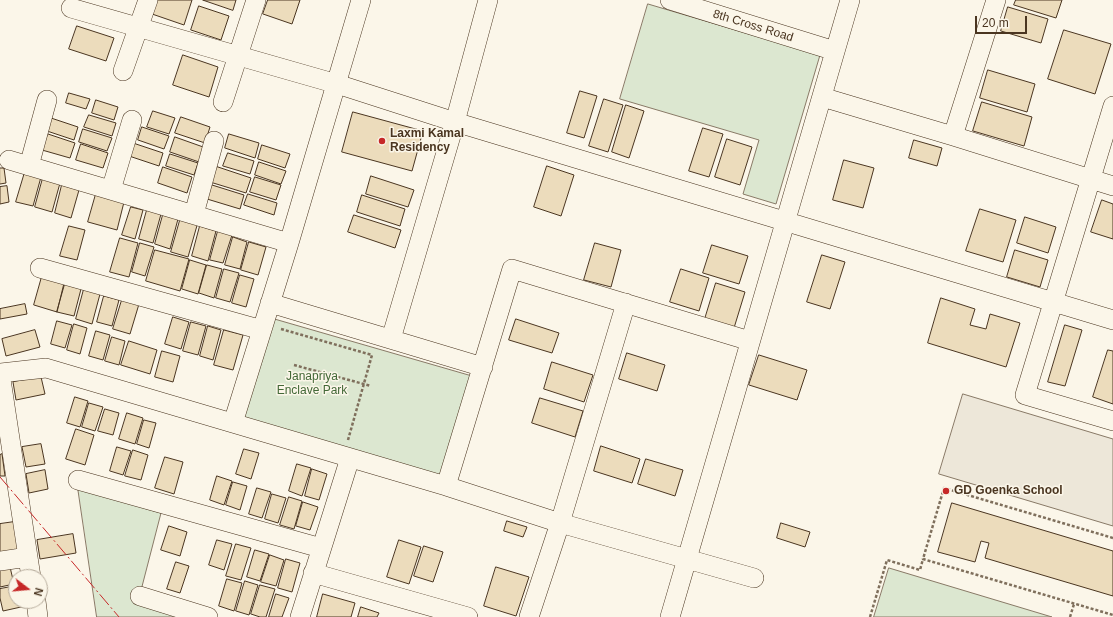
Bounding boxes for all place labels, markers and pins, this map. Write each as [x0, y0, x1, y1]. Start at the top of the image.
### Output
place label: Laxmi Kamal Residency [390, 127, 464, 155]
marker: Laxmi Kamal Residency [377, 136, 387, 146]
place label: GD Goenka School [954, 484, 1063, 498]
marker: GD Goenka School [941, 486, 951, 496]

